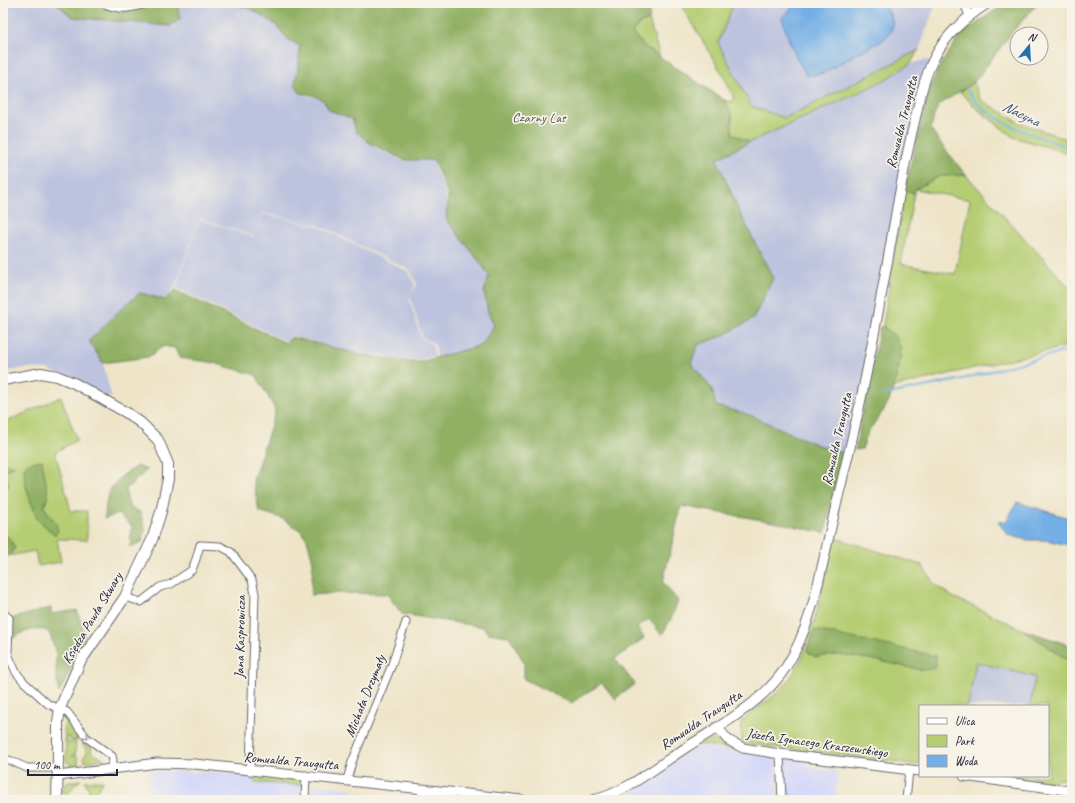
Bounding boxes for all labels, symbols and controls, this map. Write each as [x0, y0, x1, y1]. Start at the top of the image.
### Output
north arrow [1009, 26, 1049, 66]
text: N [1027, 29, 1040, 45]
street label: Romualda Traugutta [882, 73, 922, 170]
water label: Nacyna [999, 97, 1044, 132]
park label: Czarny Las [512, 109, 567, 126]
street label: Romualda Traugutta [818, 390, 856, 487]
street label: Księdza Pawła Skwary [58, 568, 127, 667]
street label: Jana Kasprowicza [231, 594, 249, 680]
street label: Michała Drzymały [341, 651, 390, 739]
street label: Romualda Traugutta [657, 686, 746, 754]
legend [919, 705, 1049, 777]
text: Ulica [955, 713, 976, 729]
street label: Józefa Ignacego Kraszewskiego [744, 725, 890, 761]
one-way arrow [81, 731, 89, 739]
text: Park [955, 733, 976, 749]
street label: Romualda Traugutta [243, 748, 340, 774]
scale bar [28, 751, 117, 777]
text: Woda [955, 753, 979, 769]
text: 100 m [34, 757, 61, 773]

